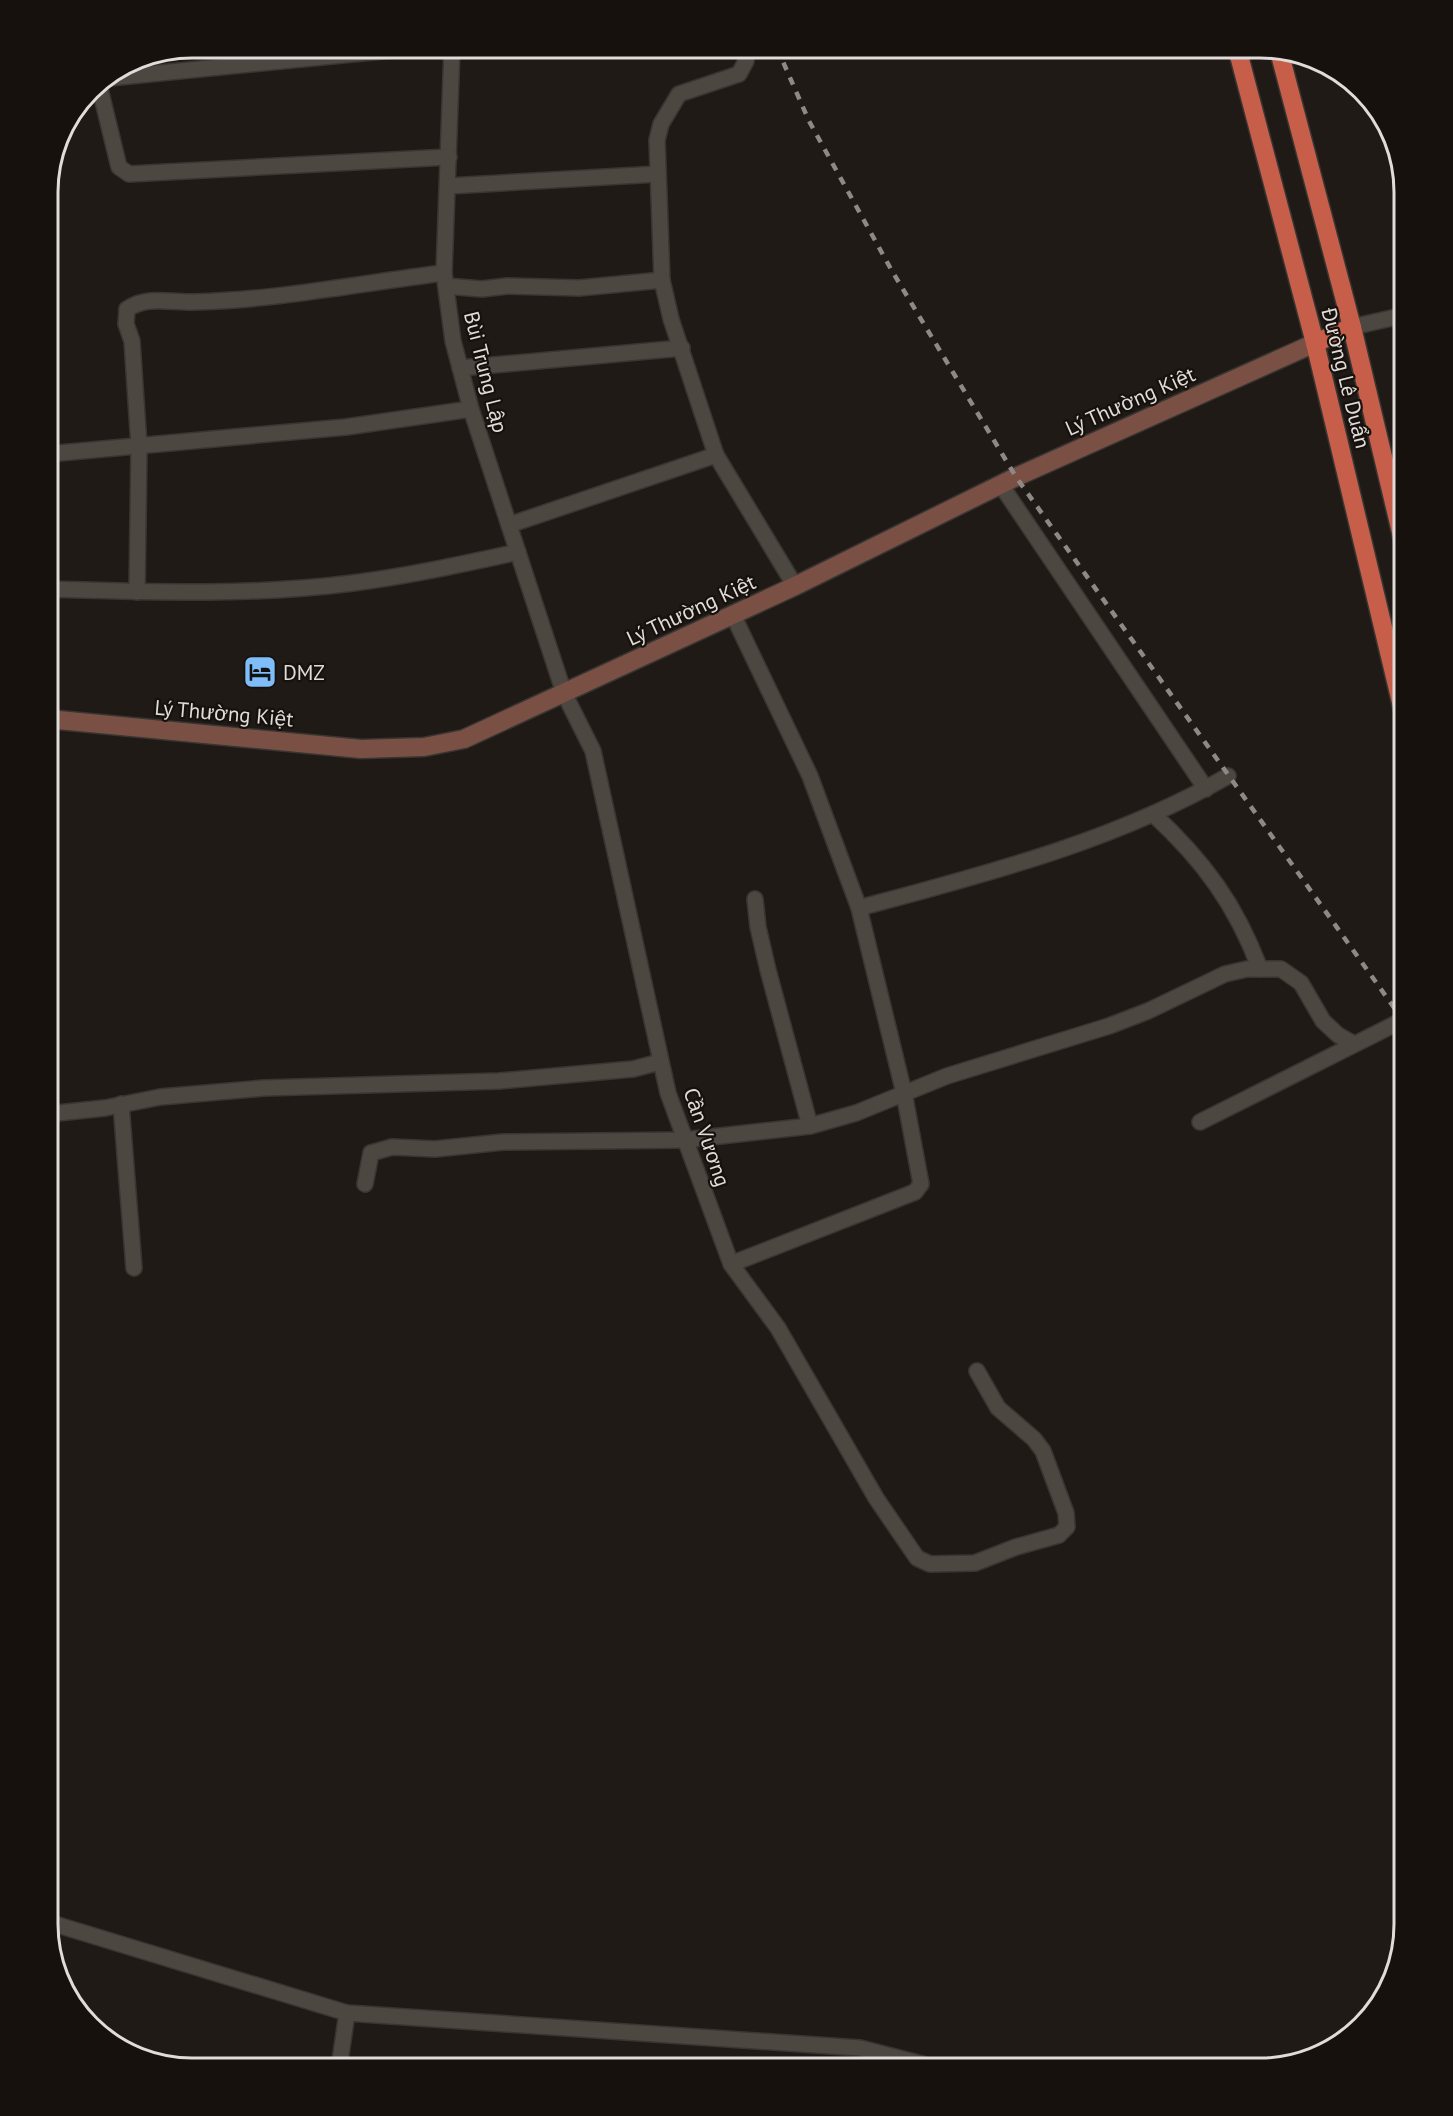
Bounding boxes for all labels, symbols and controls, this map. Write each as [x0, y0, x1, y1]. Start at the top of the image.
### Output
street label: Đường Lê Duẩn [1315, 304, 1377, 451]
street label: Bùi Trung Lập [458, 308, 514, 436]
street label: Lý Thường Kiệt [1061, 360, 1199, 442]
street label: Lý Thường Kiệt [622, 568, 760, 652]
hotel icon: DMZ [242, 654, 278, 690]
place label: DMZ [283, 659, 325, 686]
street label: Lý Thường Kiệt [153, 693, 295, 733]
street label: Cần Vương [678, 1084, 736, 1190]

